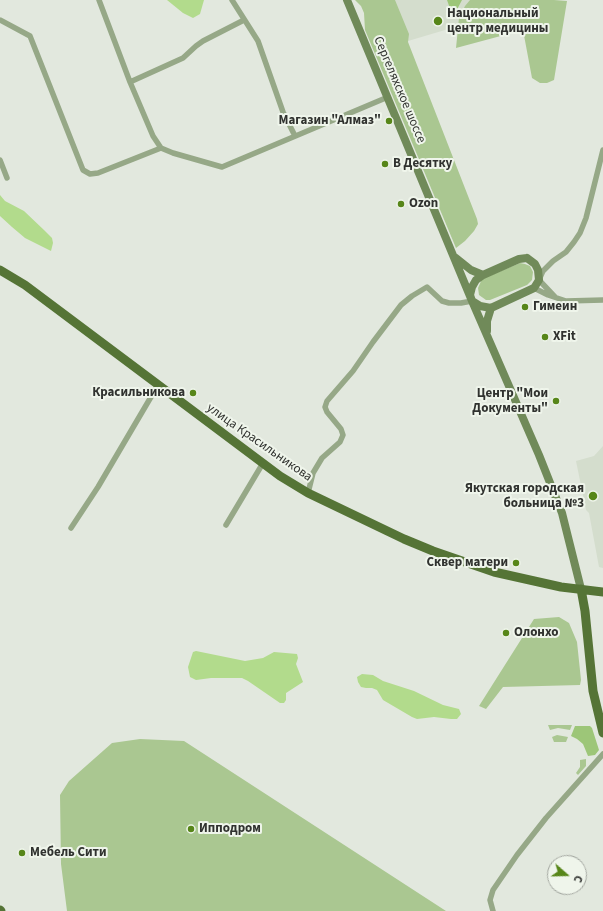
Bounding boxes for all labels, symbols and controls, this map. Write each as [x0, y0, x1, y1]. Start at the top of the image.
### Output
place label: Национальный центр медицины [447, 6, 548, 37]
marker: Национальный центр медицины [432, 15, 444, 27]
street label: Сергеляхское шоссе [369, 34, 429, 146]
place label: Магазин "Алмаз" [279, 113, 381, 129]
marker: Магазин "Алмаз" [384, 116, 394, 126]
place label: В Десятку [393, 156, 452, 172]
marker: В Десятку [380, 159, 390, 169]
place label: Ozon [409, 196, 438, 212]
marker: Ozon [396, 199, 406, 209]
place label: Гимеин [533, 299, 577, 315]
marker: Гимеин [520, 302, 530, 312]
place label: XFit [553, 329, 576, 345]
marker: XFit [540, 332, 550, 342]
place label: Красильникова [92, 385, 185, 401]
place label: Центр "Мои Документы" [472, 386, 548, 417]
marker: Красильникова [188, 388, 198, 398]
marker: Центр "Мои Документы" [551, 396, 561, 406]
street label: улица Красильникова [203, 401, 315, 485]
place label: Якутская городская больница №3 [465, 481, 584, 512]
marker: Якутская городская больница №3 [587, 490, 599, 502]
place label: Сквер матери [427, 555, 508, 571]
marker: Сквер матери [511, 558, 521, 568]
place label: Олонхо [514, 625, 558, 641]
marker: Олонхо [501, 628, 511, 638]
place label: Ипподром [199, 821, 261, 837]
marker: Ипподром [186, 824, 196, 834]
place label: Мебель Сити [30, 845, 107, 861]
marker: Мебель Сити [17, 848, 27, 858]
north arrow [547, 855, 587, 895]
text: С [570, 873, 586, 885]

